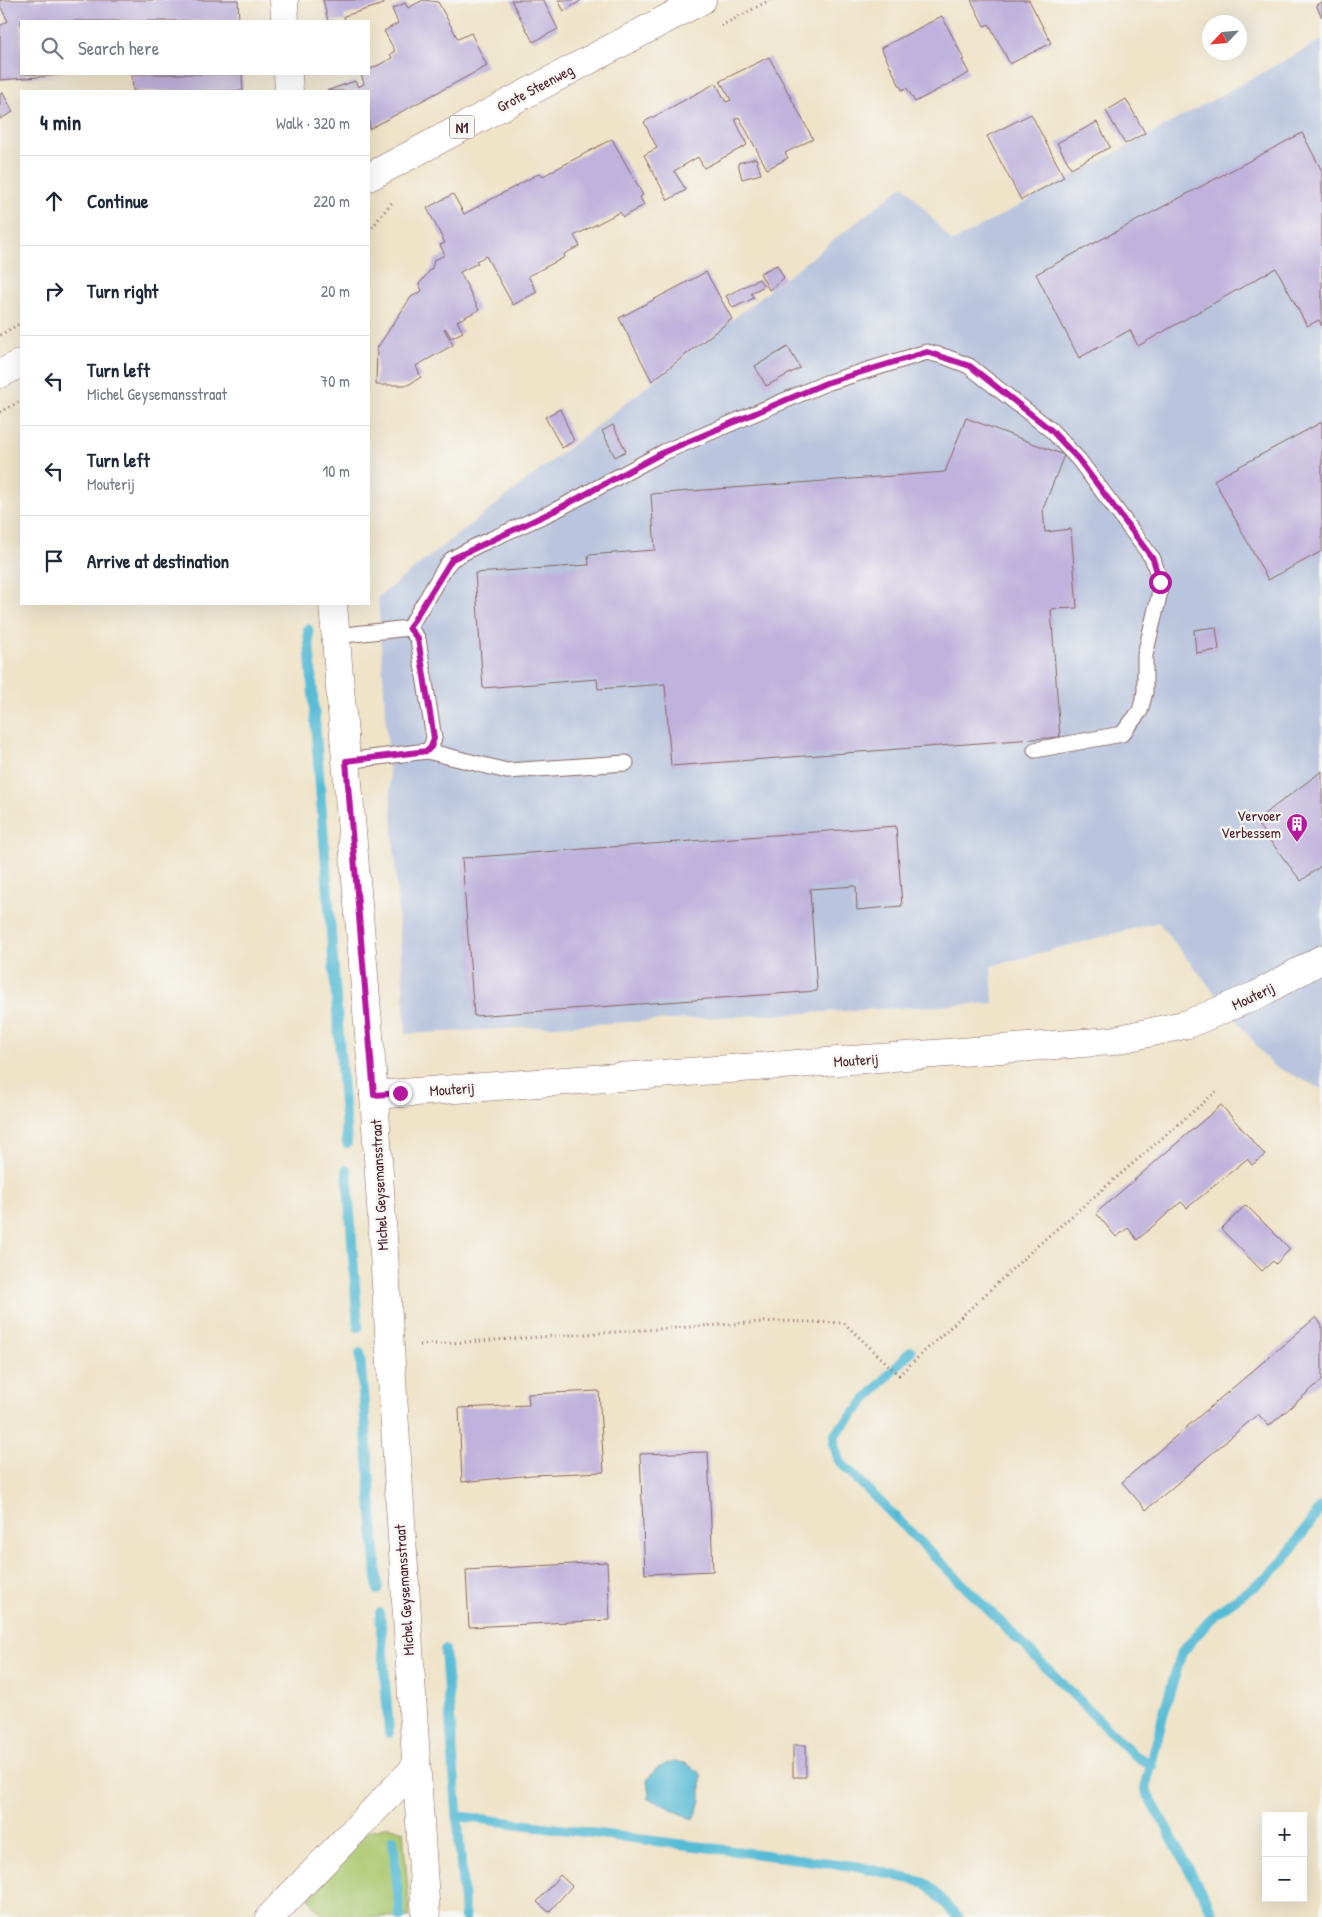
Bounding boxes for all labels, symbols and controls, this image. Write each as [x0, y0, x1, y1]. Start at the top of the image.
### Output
north arrow [1202, 15, 1247, 60]
search box [20, 20, 370, 75]
icon: search [38, 34, 66, 62]
text: Search here [78, 35, 159, 61]
street label: Grote Steenweg [493, 59, 577, 117]
text: 4 min [40, 108, 81, 137]
text: Walk · 320 m [276, 112, 350, 134]
road number: N1 [450, 115, 474, 138]
icon: ahead [40, 187, 68, 215]
text: Continue [87, 188, 148, 214]
text: 220 m [313, 190, 350, 212]
icon: right [40, 277, 68, 305]
text: Turn right [87, 278, 158, 304]
text: 20 m [321, 280, 350, 302]
text: Turn left [87, 357, 150, 383]
icon: left [40, 367, 68, 395]
text: 70 m [320, 370, 350, 392]
text: Michel Geysemansstraat [87, 383, 227, 405]
text: Turn left [87, 447, 150, 473]
icon: left [40, 457, 68, 485]
text: 10 m [322, 460, 350, 482]
text: Mouterij [87, 473, 135, 495]
icon: arrive [40, 547, 68, 575]
text: Arrive at destination [87, 548, 229, 574]
route start [1149, 571, 1172, 594]
place label: Vervoer Verbessem [1221, 805, 1281, 843]
building icon: Vervoer Verbessem [1285, 812, 1309, 843]
street label: Mouterij [1228, 977, 1278, 1015]
street label: Mouterij [833, 1048, 879, 1072]
street label: Mouterij [429, 1077, 475, 1101]
route end [389, 1082, 412, 1105]
street label: Michel Geysemansstraat [365, 1118, 393, 1251]
street label: Michel Geysemansstraat [389, 1523, 419, 1656]
map controls [1262, 1812, 1307, 1902]
button: + [1262, 1812, 1307, 1857]
button: − [1262, 1857, 1307, 1902]

